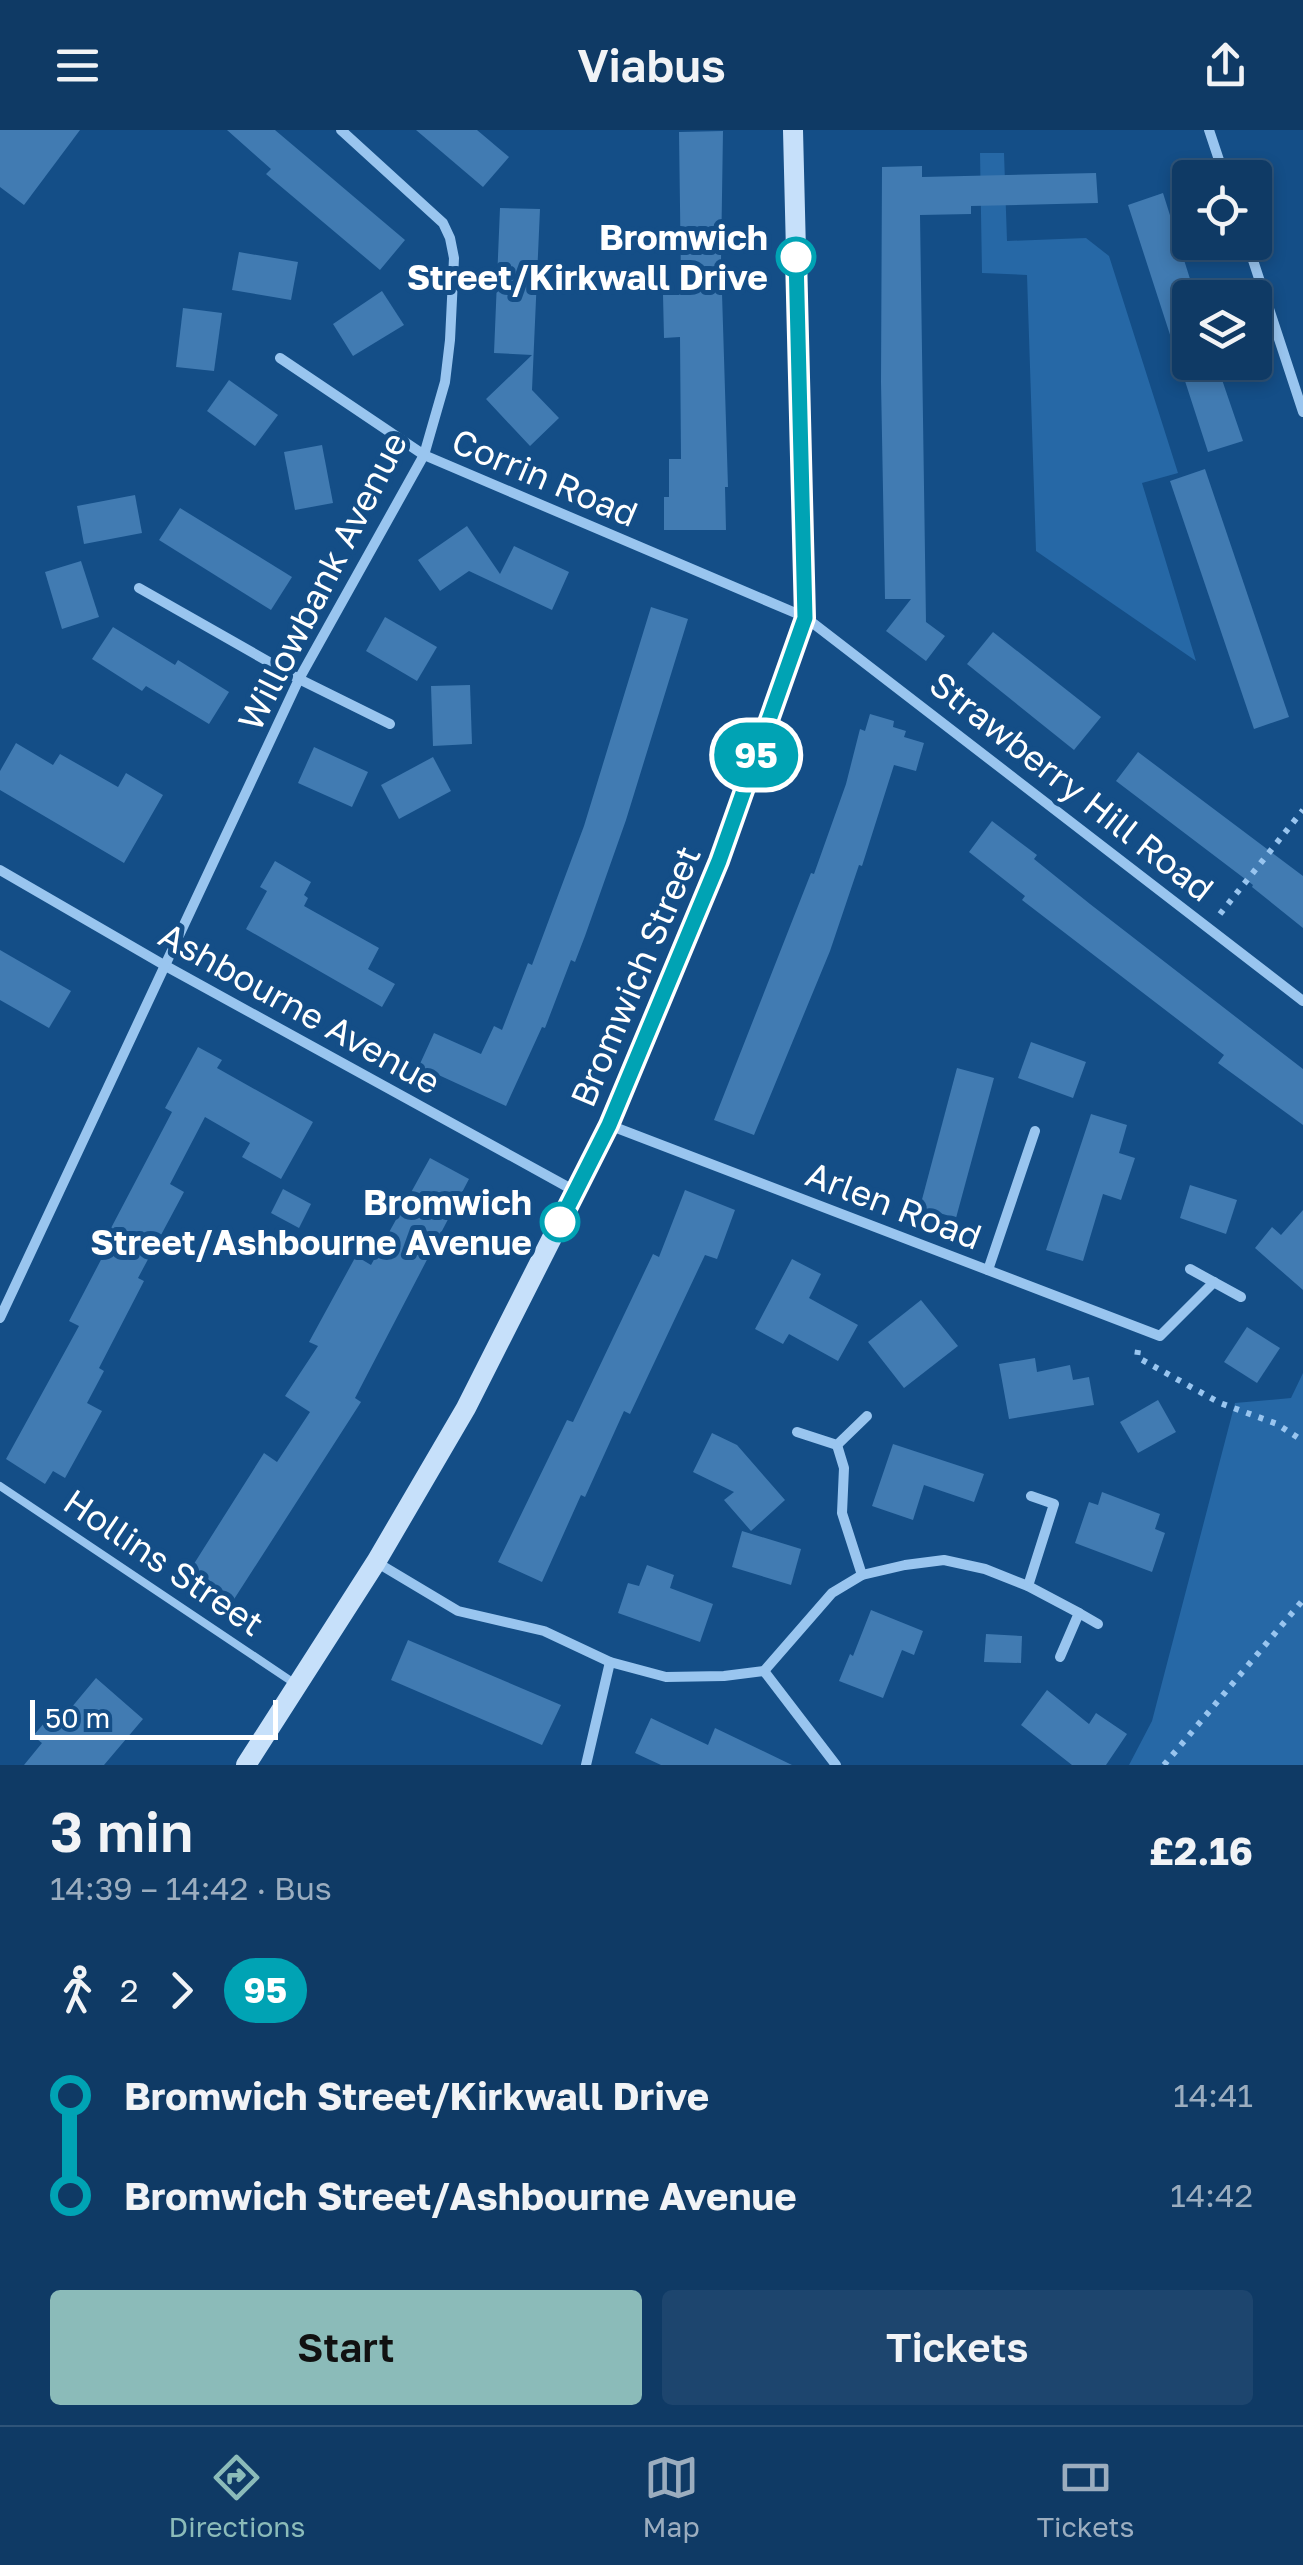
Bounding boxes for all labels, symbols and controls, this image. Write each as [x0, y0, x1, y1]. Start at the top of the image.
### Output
icon: menu [50, 38, 105, 93]
text: Viabus [577, 38, 726, 92]
icon: share [1198, 38, 1253, 93]
map controls [1172, 160, 1272, 380]
button: locate [1172, 160, 1272, 260]
place label: Bromwich Street/Kirkwall Drive [407, 216, 768, 298]
marker: Bromwich Street/Kirkwall Drive [777, 238, 815, 276]
button: layers [1172, 280, 1272, 380]
street label: Corrin Road [446, 419, 644, 535]
street label: Willowbank Avenue [229, 425, 415, 737]
street label: Strawberry Hill Road [922, 662, 1222, 910]
line badge: 95 [711, 722, 801, 788]
text: 95 [734, 734, 778, 776]
street label: Bromwich Street [561, 839, 709, 1113]
street label: Ashbourne Avenue [152, 913, 448, 1103]
street label: Arlen Road [800, 1152, 988, 1258]
place label: Bromwich Street/Ashbourne Avenue [90, 1181, 532, 1263]
marker: Bromwich Street/Ashbourne Avenue [541, 1203, 579, 1241]
street label: Hollins Street [56, 1480, 272, 1644]
scale bar [30, 1695, 278, 1740]
text: 50 m [45, 1701, 110, 1734]
text: 3 min [50, 1798, 193, 1864]
text: £2.16 [1149, 1828, 1253, 1873]
text: 14:39 – 14:42 · Bus [50, 1869, 332, 1907]
icon: walk [50, 1963, 105, 2018]
icon: forward [154, 1963, 209, 2018]
text: 95 [244, 1969, 287, 2011]
text: 2 [120, 1971, 139, 2009]
text: Bromwich Street/Kirkwall Drive [124, 2073, 709, 2118]
text: 14:41 [1173, 2076, 1253, 2114]
text: Bromwich Street/Ashbourne Avenue [124, 2173, 797, 2218]
text: 14:42 [1170, 2176, 1253, 2214]
button: Start [50, 2290, 642, 2405]
button: Tickets [662, 2290, 1253, 2405]
tab: Directions [169, 2450, 305, 2543]
tab: Map [643, 2450, 700, 2543]
tab: Tickets [1037, 2450, 1134, 2543]

